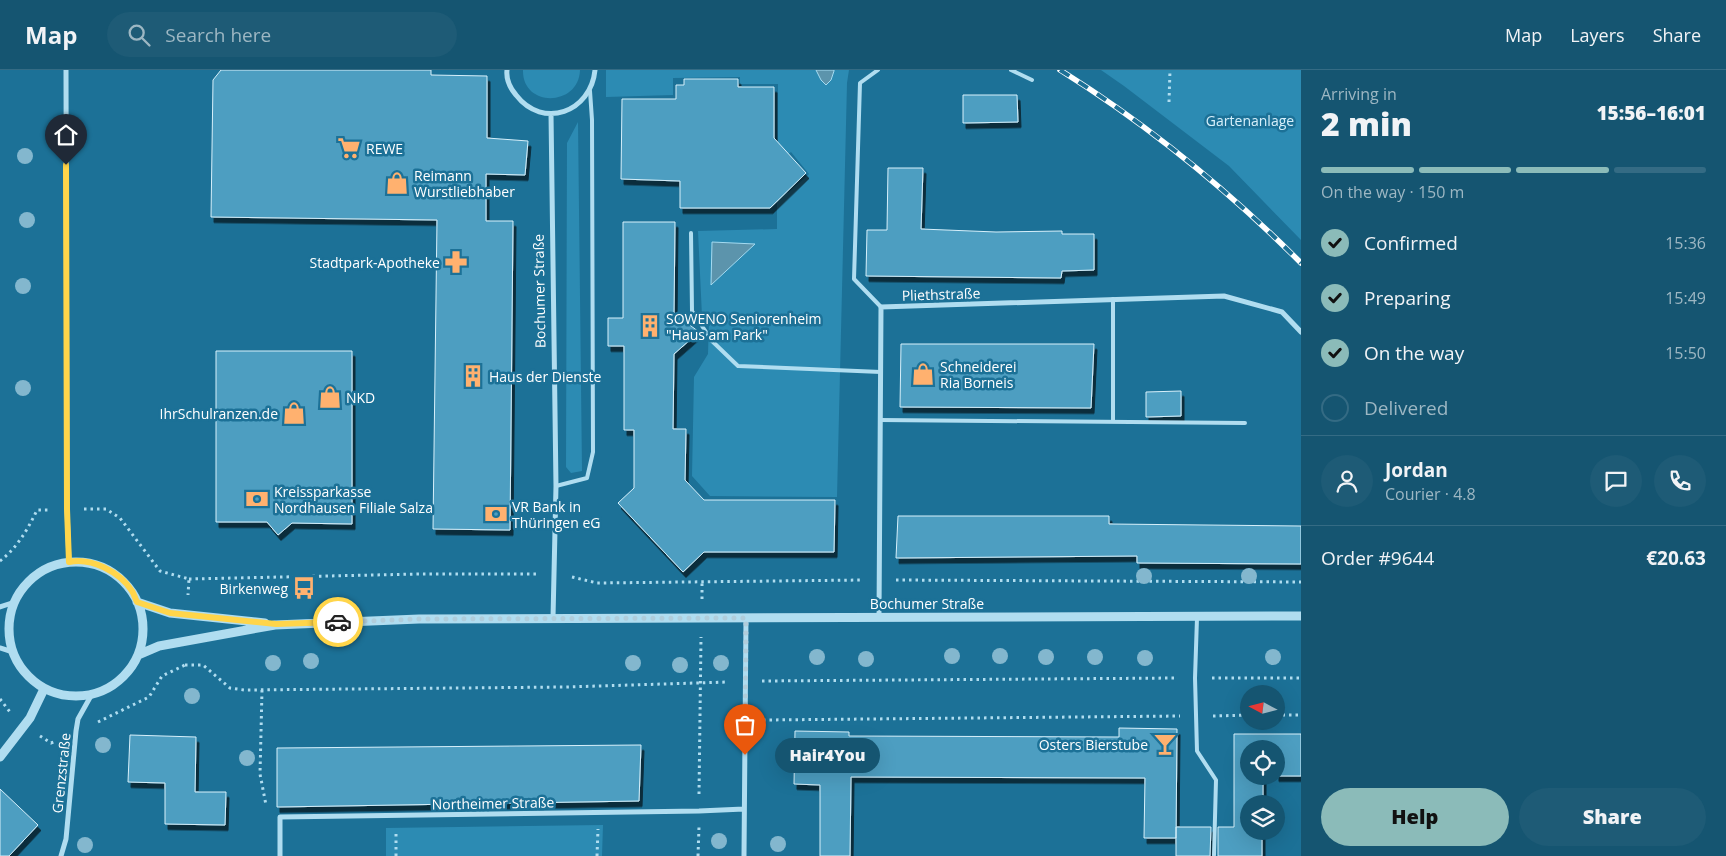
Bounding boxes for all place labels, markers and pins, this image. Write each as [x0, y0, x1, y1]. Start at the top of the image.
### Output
pin [45, 114, 87, 165]
supermarket icon: REWE [336, 135, 362, 161]
place label: REWE [366, 139, 403, 158]
place label: Reimann Wurstliebhaber [414, 166, 515, 201]
shop icon: Reimann Wurstliebhaber [384, 170, 410, 196]
pharmacy icon: Stadtpark-Apotheke [443, 249, 469, 275]
place label: Stadtpark-Apotheke [310, 253, 440, 272]
place label: SOWENO Seniorenheim "Haus am Park" [666, 309, 822, 344]
building icon: SOWENO Seniorenheim "Haus am Park" [637, 313, 663, 339]
place label: Schneiderei Ria Borneis [940, 357, 1017, 392]
shop icon: Schneiderei Ria Borneis [910, 361, 936, 387]
building icon: Haus der Dienste [460, 363, 486, 389]
place label: Haus der Dienste [489, 367, 602, 386]
shop icon: NKD [317, 384, 343, 410]
place label: NKD [346, 388, 375, 407]
shop icon: IhrSchulranzen.de [281, 400, 307, 426]
place label: IhrSchulranzen.de [159, 404, 278, 423]
place label: Kreissparkasse Nordhausen Filiale Salza [274, 482, 433, 517]
bank icon: Kreissparkasse Nordhausen Filiale Salza [244, 486, 270, 512]
place label: VR Bank in Thüringen eG [512, 497, 600, 532]
bank icon: VR Bank in Thüringen eG [483, 501, 509, 527]
bus stop icon: Birkenweg [291, 575, 317, 601]
place label: Birkenweg [220, 579, 288, 598]
pin [724, 704, 766, 755]
bar icon: Osters Bierstube [1152, 731, 1178, 757]
place label: Osters Bierstube [1039, 735, 1148, 754]
callout: Hair4You [775, 738, 880, 772]

